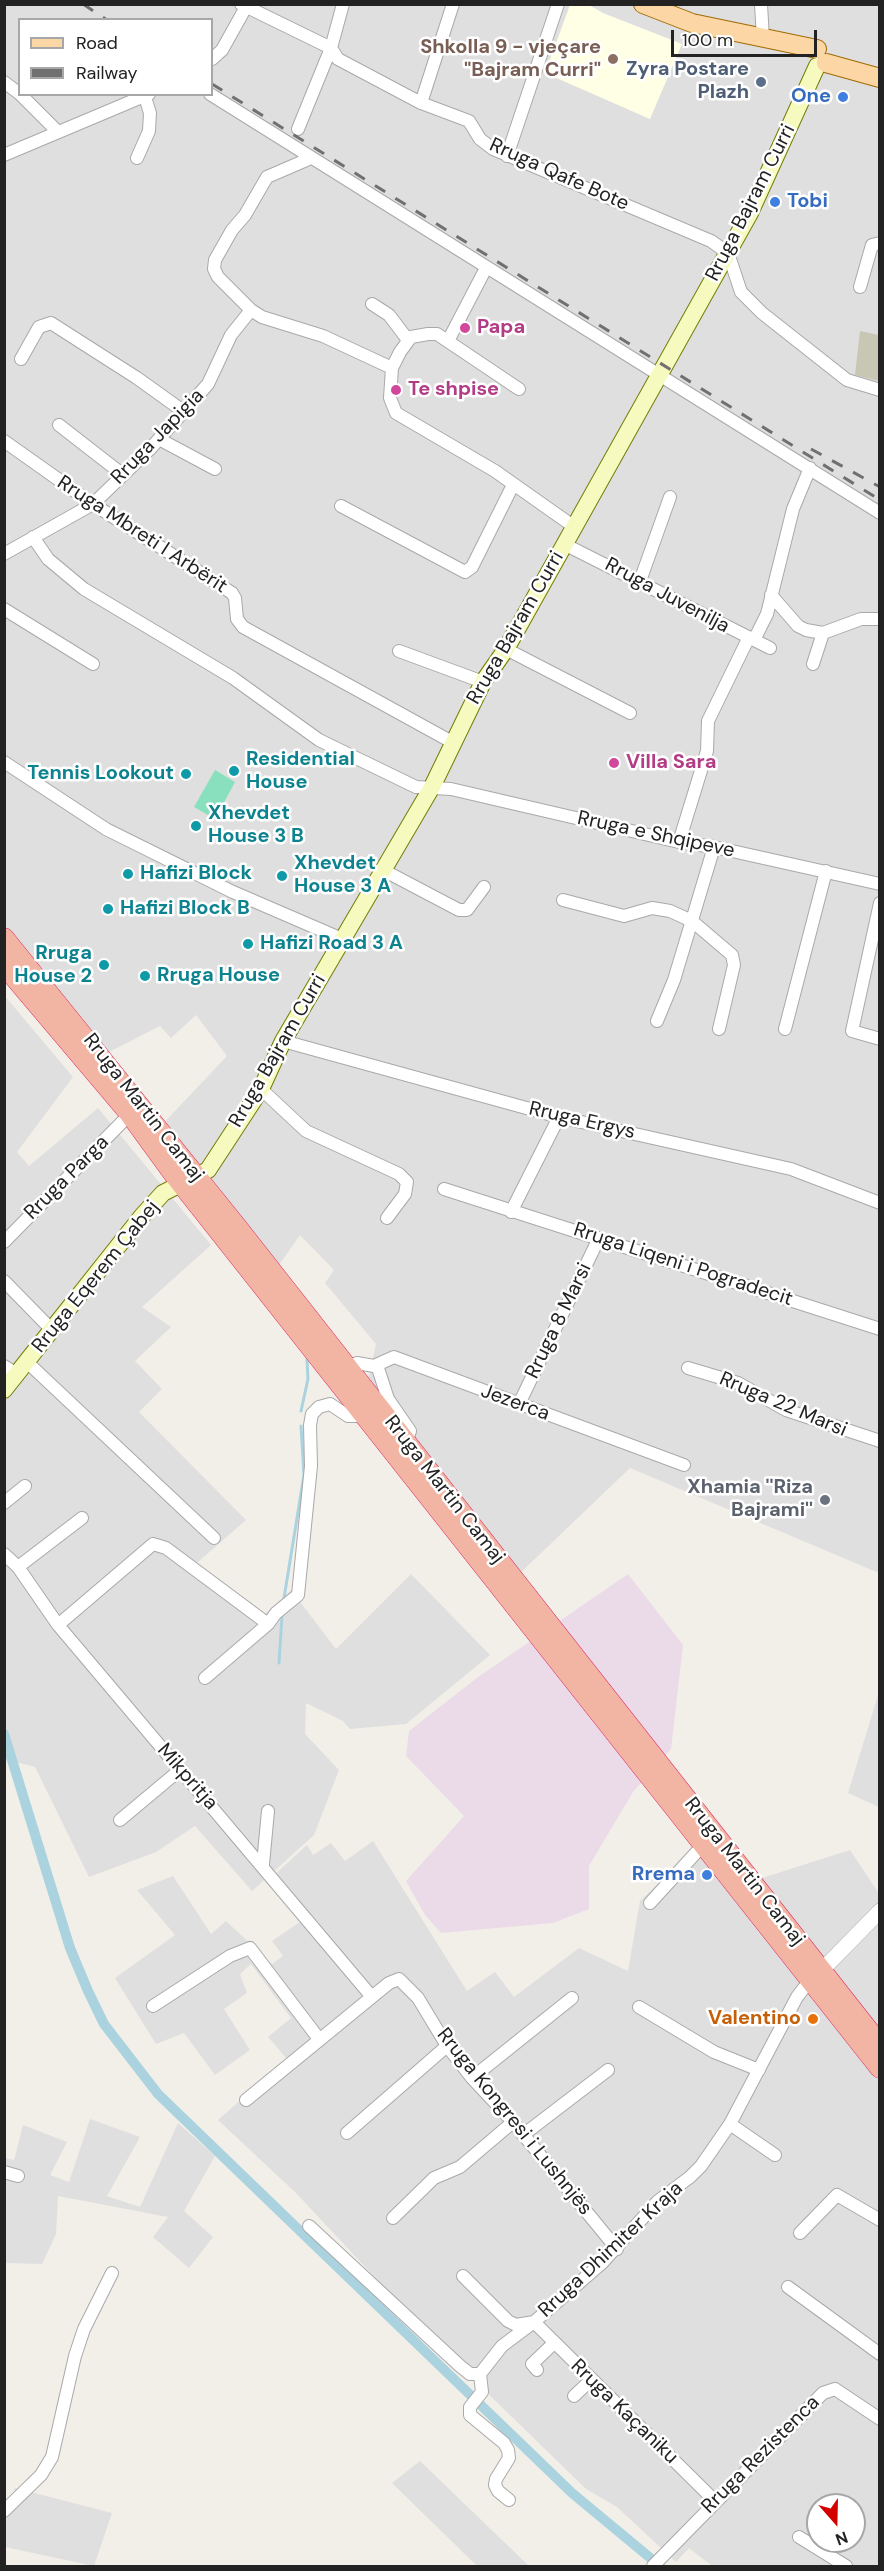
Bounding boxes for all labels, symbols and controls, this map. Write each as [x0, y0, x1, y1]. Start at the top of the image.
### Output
legend [18, 18, 213, 96]
scale bar [674, 18, 820, 56]
text: 100 m [682, 28, 733, 52]
text: Road [76, 31, 118, 55]
place label: Shkolla 9 - vjeçare "Bajram Curri" [420, 36, 601, 83]
marker: Shkolla 9 - vjeçare "Bajram Curri" [606, 52, 620, 66]
place label: Zyra Postare Plazh [626, 58, 749, 105]
text: Railway [76, 61, 138, 85]
marker: Zyra Postare Plazh [754, 75, 768, 89]
place label: One [791, 85, 831, 109]
marker: One [836, 90, 850, 104]
street label: Rruga Bajram Curri [701, 121, 801, 285]
street label: Rruga Qafe Bote [486, 134, 632, 216]
place label: Tobi [787, 190, 828, 214]
marker: Tobi [768, 195, 782, 209]
place label: Papa [477, 316, 525, 340]
marker: Papa [458, 321, 472, 335]
place label: Te shpise [408, 378, 499, 402]
marker: Te shpise [389, 383, 403, 397]
street label: Rruga Japigia [107, 384, 209, 490]
street label: Rruga Mbreti I Arbërit [52, 471, 232, 599]
street label: Rruga Bajram Curri [462, 547, 570, 709]
street label: Rruga Juvenilja [601, 553, 733, 639]
place label: Residential House [246, 748, 355, 795]
place label: Villa Sara [626, 751, 716, 775]
marker: Villa Sara [607, 756, 621, 770]
place label: Tennis Lookout [27, 762, 174, 786]
marker: Residential House [227, 764, 241, 778]
marker: Tennis Lookout [179, 767, 193, 781]
place label: Xhevdet House 3 B [208, 802, 304, 849]
street label: Rruga e Shqipeve [575, 807, 737, 863]
marker: Xhevdet House 3 B [189, 819, 203, 833]
place label: Xhevdet House 3 A [294, 852, 391, 899]
place label: Hafizi Block [140, 862, 252, 886]
marker: Hafizi Block [121, 867, 135, 881]
marker: Xhevdet House 3 A [275, 869, 289, 883]
place label: Hafizi Block B [120, 897, 250, 921]
marker: Hafizi Block B [101, 902, 115, 916]
place label: Hafizi Road 3 A [260, 932, 403, 956]
marker: Hafizi Road 3 A [241, 937, 255, 951]
place label: Rruga House 2 [14, 942, 92, 989]
marker: Rruga House 2 [97, 958, 111, 972]
place label: Rruga House [157, 964, 280, 988]
marker: Rruga House [138, 969, 152, 983]
street label: Rruga Bajram Curri [224, 970, 332, 1132]
street label: Rruga Martin Camaj [78, 1029, 208, 1187]
street label: Rruga Ergys [527, 1097, 637, 1145]
street label: Rruga Parga [20, 1131, 114, 1225]
street label: Rruga Eqerem Çabej [27, 1196, 165, 1358]
street label: Rruga Liqeni i Pogradecit [570, 1218, 796, 1312]
street label: Rruga 8 Marsi [521, 1259, 597, 1383]
street label: Rruga 22 Marsi [716, 1367, 850, 1443]
street label: Jezerca [477, 1380, 553, 1426]
street label: Rruga Martin Camaj [379, 1411, 509, 1569]
place label: Xhamia ''Riza Bajrami'' [687, 1476, 813, 1523]
marker: Xhamia ''Riza Bajrami'' [818, 1493, 832, 1507]
street label: Mikpritja [152, 1739, 222, 1815]
street label: Rruga Martin Camaj [679, 1793, 809, 1951]
place label: Rrema [632, 1863, 695, 1887]
marker: Rrema [700, 1868, 714, 1882]
place label: Valentino [708, 2007, 801, 2031]
marker: Valentino [806, 2012, 820, 2026]
street label: Rruga Kongresi i Lushnjës [431, 2024, 597, 2220]
street label: Rruga Dhimiter Kraja [534, 2177, 688, 2323]
street label: Rruga Kaçaniku [565, 2355, 683, 2469]
street label: Rruga Rezistenca [697, 2391, 825, 2519]
north arrow [806, 2493, 866, 2553]
text: N [833, 2527, 851, 2550]

